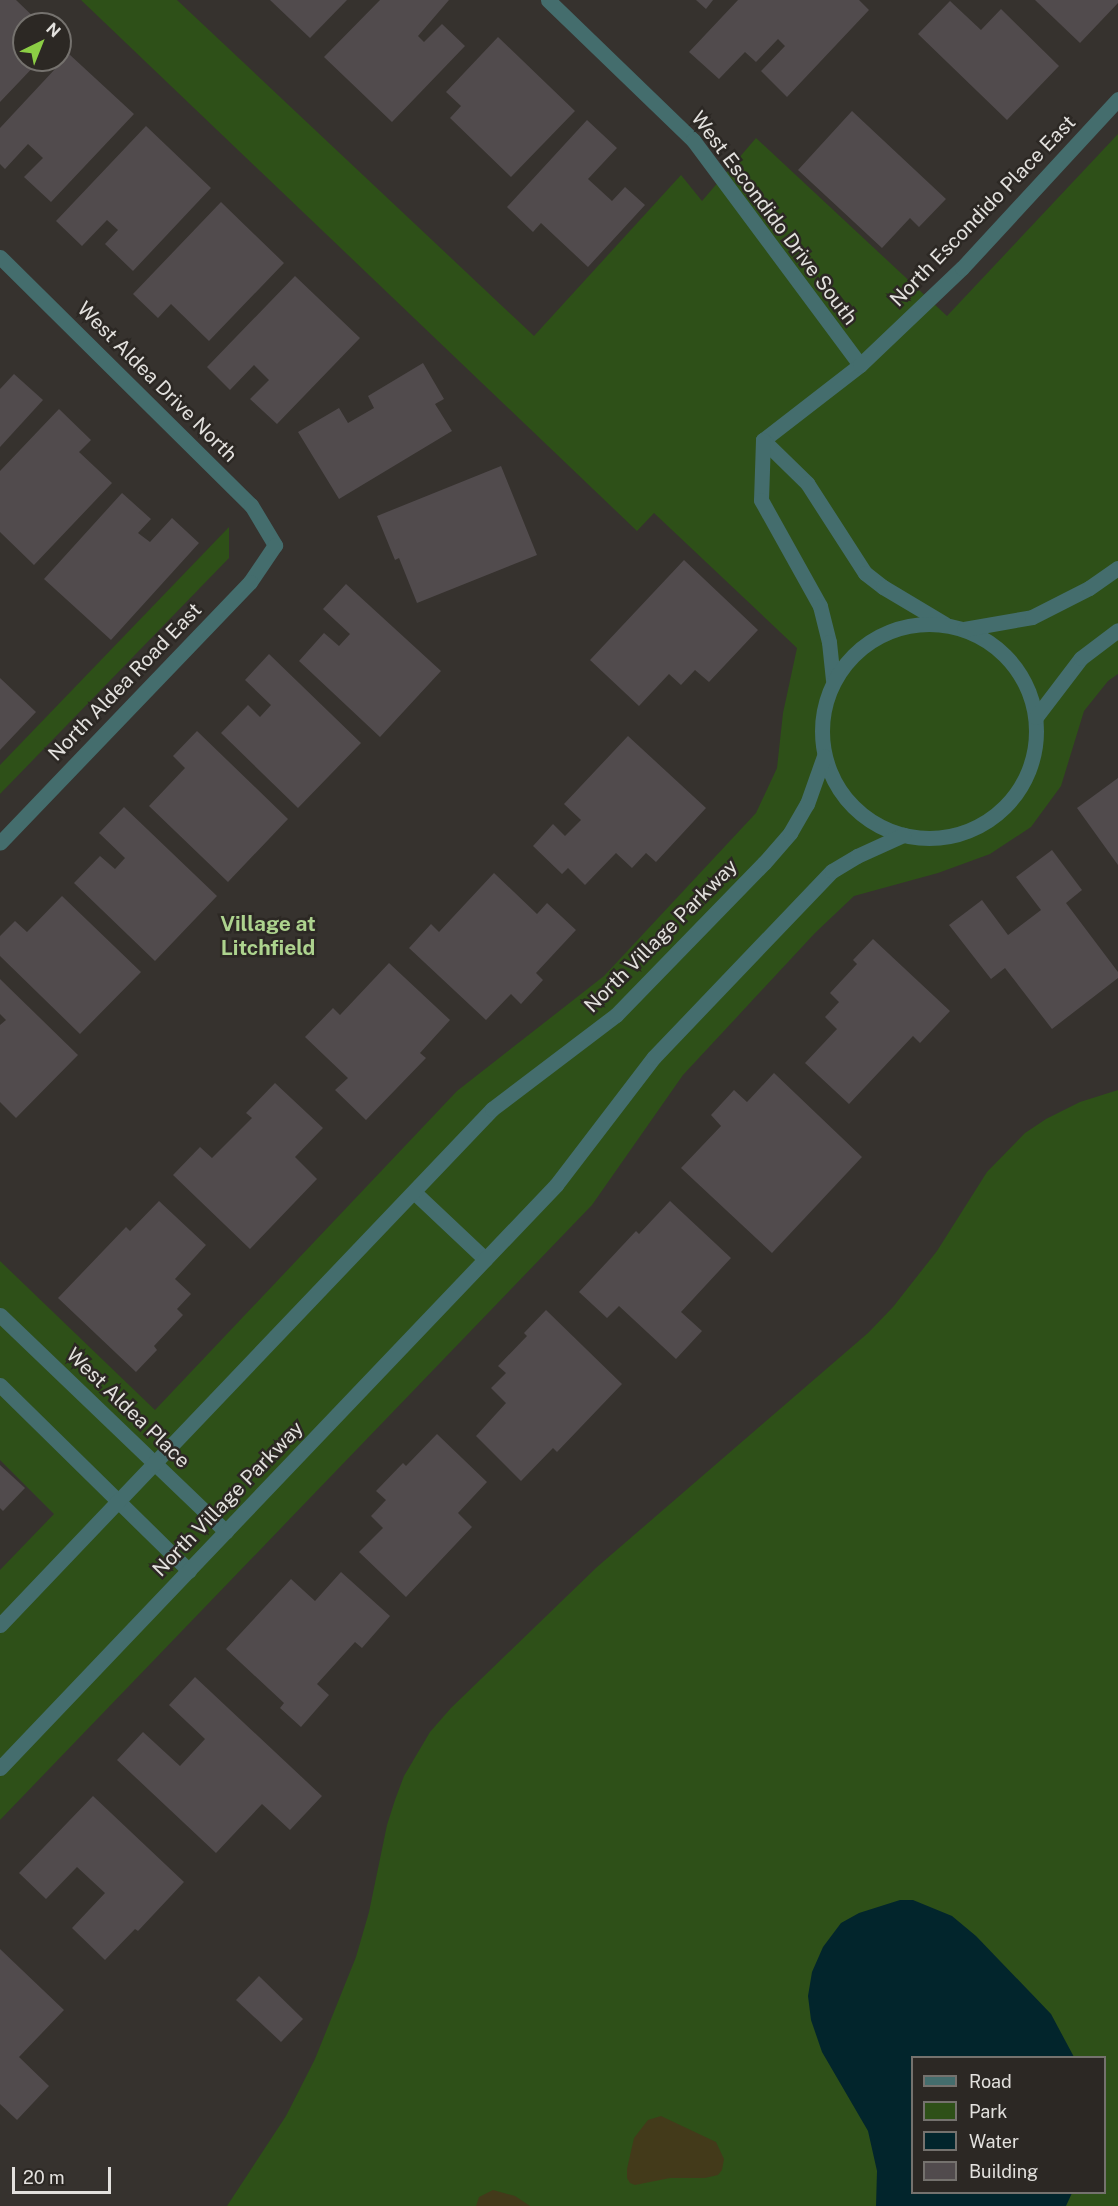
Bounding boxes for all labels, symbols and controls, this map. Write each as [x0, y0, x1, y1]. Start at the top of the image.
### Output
north arrow [12, 12, 72, 72]
text: N [42, 19, 64, 41]
street label: West Escondido Drive South [686, 106, 862, 330]
street label: North Escondido Place East [885, 110, 1081, 312]
street label: West Aldea Drive North [72, 297, 242, 467]
street label: North Aldea Road East [43, 598, 207, 766]
street label: North Village Parkway [579, 854, 743, 1018]
district label: Village at Litchfield [220, 911, 316, 961]
street label: West Aldea Place [61, 1343, 195, 1473]
street label: North Village Parkway [147, 1416, 309, 1582]
legend [911, 2056, 1106, 2194]
text: Road [969, 2071, 1012, 2092]
text: Park [969, 2101, 1007, 2122]
text: Water [969, 2131, 1019, 2152]
scale bar [15, 2155, 114, 2193]
text: Building [969, 2161, 1038, 2182]
text: 20 m [23, 2167, 65, 2188]

